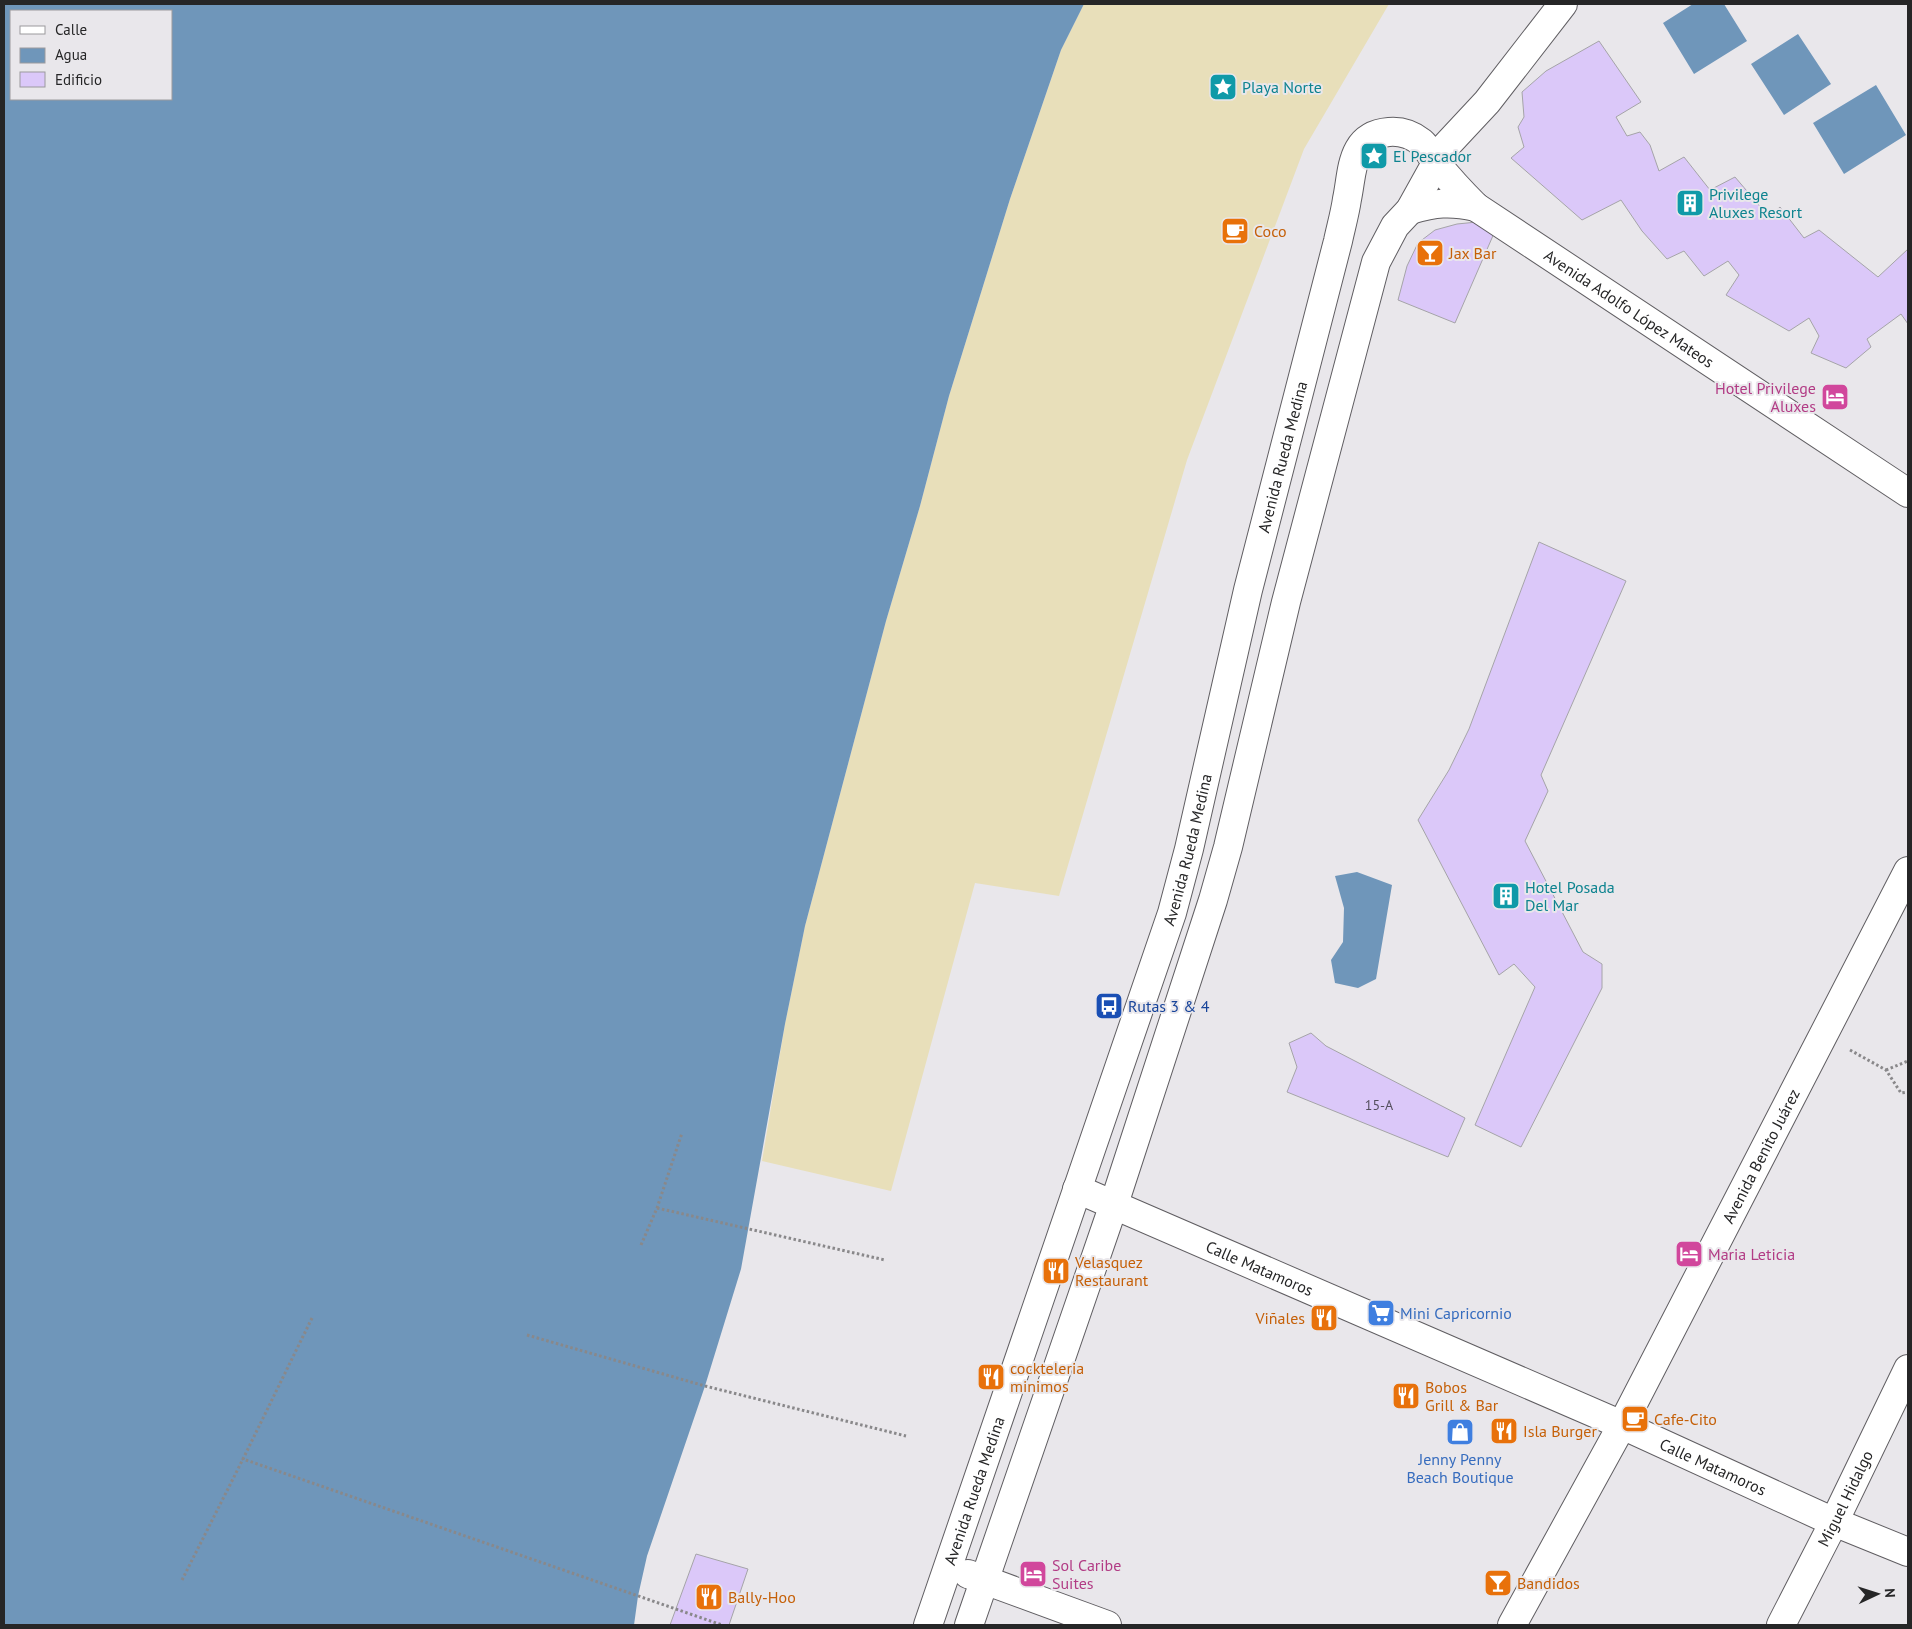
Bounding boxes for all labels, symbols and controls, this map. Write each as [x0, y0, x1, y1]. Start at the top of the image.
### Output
legend [10, 10, 172, 100]
text: Calle [55, 20, 87, 39]
text: Agua [55, 45, 87, 64]
text: Edificio [55, 70, 102, 89]
place icon: Playa Norte [1208, 72, 1238, 102]
place label: Playa Norte [1242, 77, 1322, 97]
place icon: El Pescador [1359, 141, 1389, 171]
place label: El Pescador [1393, 146, 1472, 166]
place label: Privilege Aluxes Resort [1709, 184, 1803, 222]
building icon: Privilege Aluxes Resort [1675, 188, 1705, 218]
cafe icon: Coco [1220, 216, 1250, 246]
place label: Coco [1254, 221, 1287, 241]
bar icon: Jax Bar [1415, 238, 1445, 268]
place label: Jax Bar [1448, 243, 1497, 263]
street label: Avenida Adolfo López Mateos [1541, 245, 1718, 372]
place label: Hotel Privilege Aluxes [1715, 378, 1816, 416]
street label: Avenida Rueda Medina [1253, 379, 1311, 535]
hotel icon: Hotel Privilege Aluxes [1820, 382, 1850, 412]
street label: Avenida Rueda Medina [1158, 772, 1216, 928]
place label: Hotel Posada Del Mar [1525, 877, 1615, 915]
building icon: Hotel Posada Del Mar [1491, 881, 1521, 911]
bus stop icon: Rutas 3 & 4 [1094, 991, 1124, 1021]
place label: Rutas 3 & 4 [1128, 996, 1210, 1016]
street label: Avenida Benito Juárez [1718, 1085, 1804, 1227]
house number: 15-A [1365, 1096, 1394, 1114]
street label: Calle Matamoros [1203, 1236, 1317, 1300]
hotel icon: Maria Leticia [1674, 1239, 1704, 1269]
place label: Maria Leticia [1708, 1244, 1795, 1264]
place label: Velasquez Restaurant [1074, 1252, 1149, 1290]
restaurant icon: Velasquez Restaurant [1041, 1256, 1071, 1286]
supermarket icon: Mini Capricornio [1366, 1298, 1396, 1328]
restaurant icon: Viñales [1309, 1303, 1339, 1333]
place label: Mini Capricornio [1400, 1303, 1512, 1323]
place label: Viñales [1254, 1308, 1305, 1328]
place label: cockteleria minimos [1010, 1358, 1084, 1396]
restaurant icon: cockteleria minimos [976, 1362, 1006, 1392]
place label: Bobos Grill & Bar [1425, 1377, 1499, 1415]
restaurant icon: Bobos Grill & Bar [1391, 1381, 1421, 1411]
cafe icon: Cafe-Cito [1620, 1404, 1650, 1434]
place label: Cafe-Cito [1654, 1409, 1717, 1429]
street label: Avenida Rueda Medina [939, 1414, 1009, 1568]
restaurant icon: Isla Burger [1489, 1416, 1519, 1446]
shop icon: Jenny Penny Beach Boutique [1445, 1417, 1475, 1447]
place label: Isla Burger [1523, 1421, 1597, 1441]
street label: Calle Matamoros [1657, 1434, 1770, 1500]
street label: Miguel Hidalgo [1813, 1447, 1877, 1550]
place label: Jenny Penny Beach Boutique [1406, 1449, 1514, 1487]
place label: Sol Caribe Suites [1052, 1555, 1121, 1593]
hotel icon: Sol Caribe Suites [1018, 1559, 1048, 1589]
bar icon: Bandidos [1483, 1568, 1513, 1598]
north arrow [1852, 1569, 1902, 1619]
place label: Bandidos [1517, 1573, 1580, 1593]
restaurant icon: Bally-Hoo [694, 1582, 724, 1612]
place label: Bally-Hoo [728, 1587, 796, 1607]
text: N [1881, 1588, 1899, 1598]

